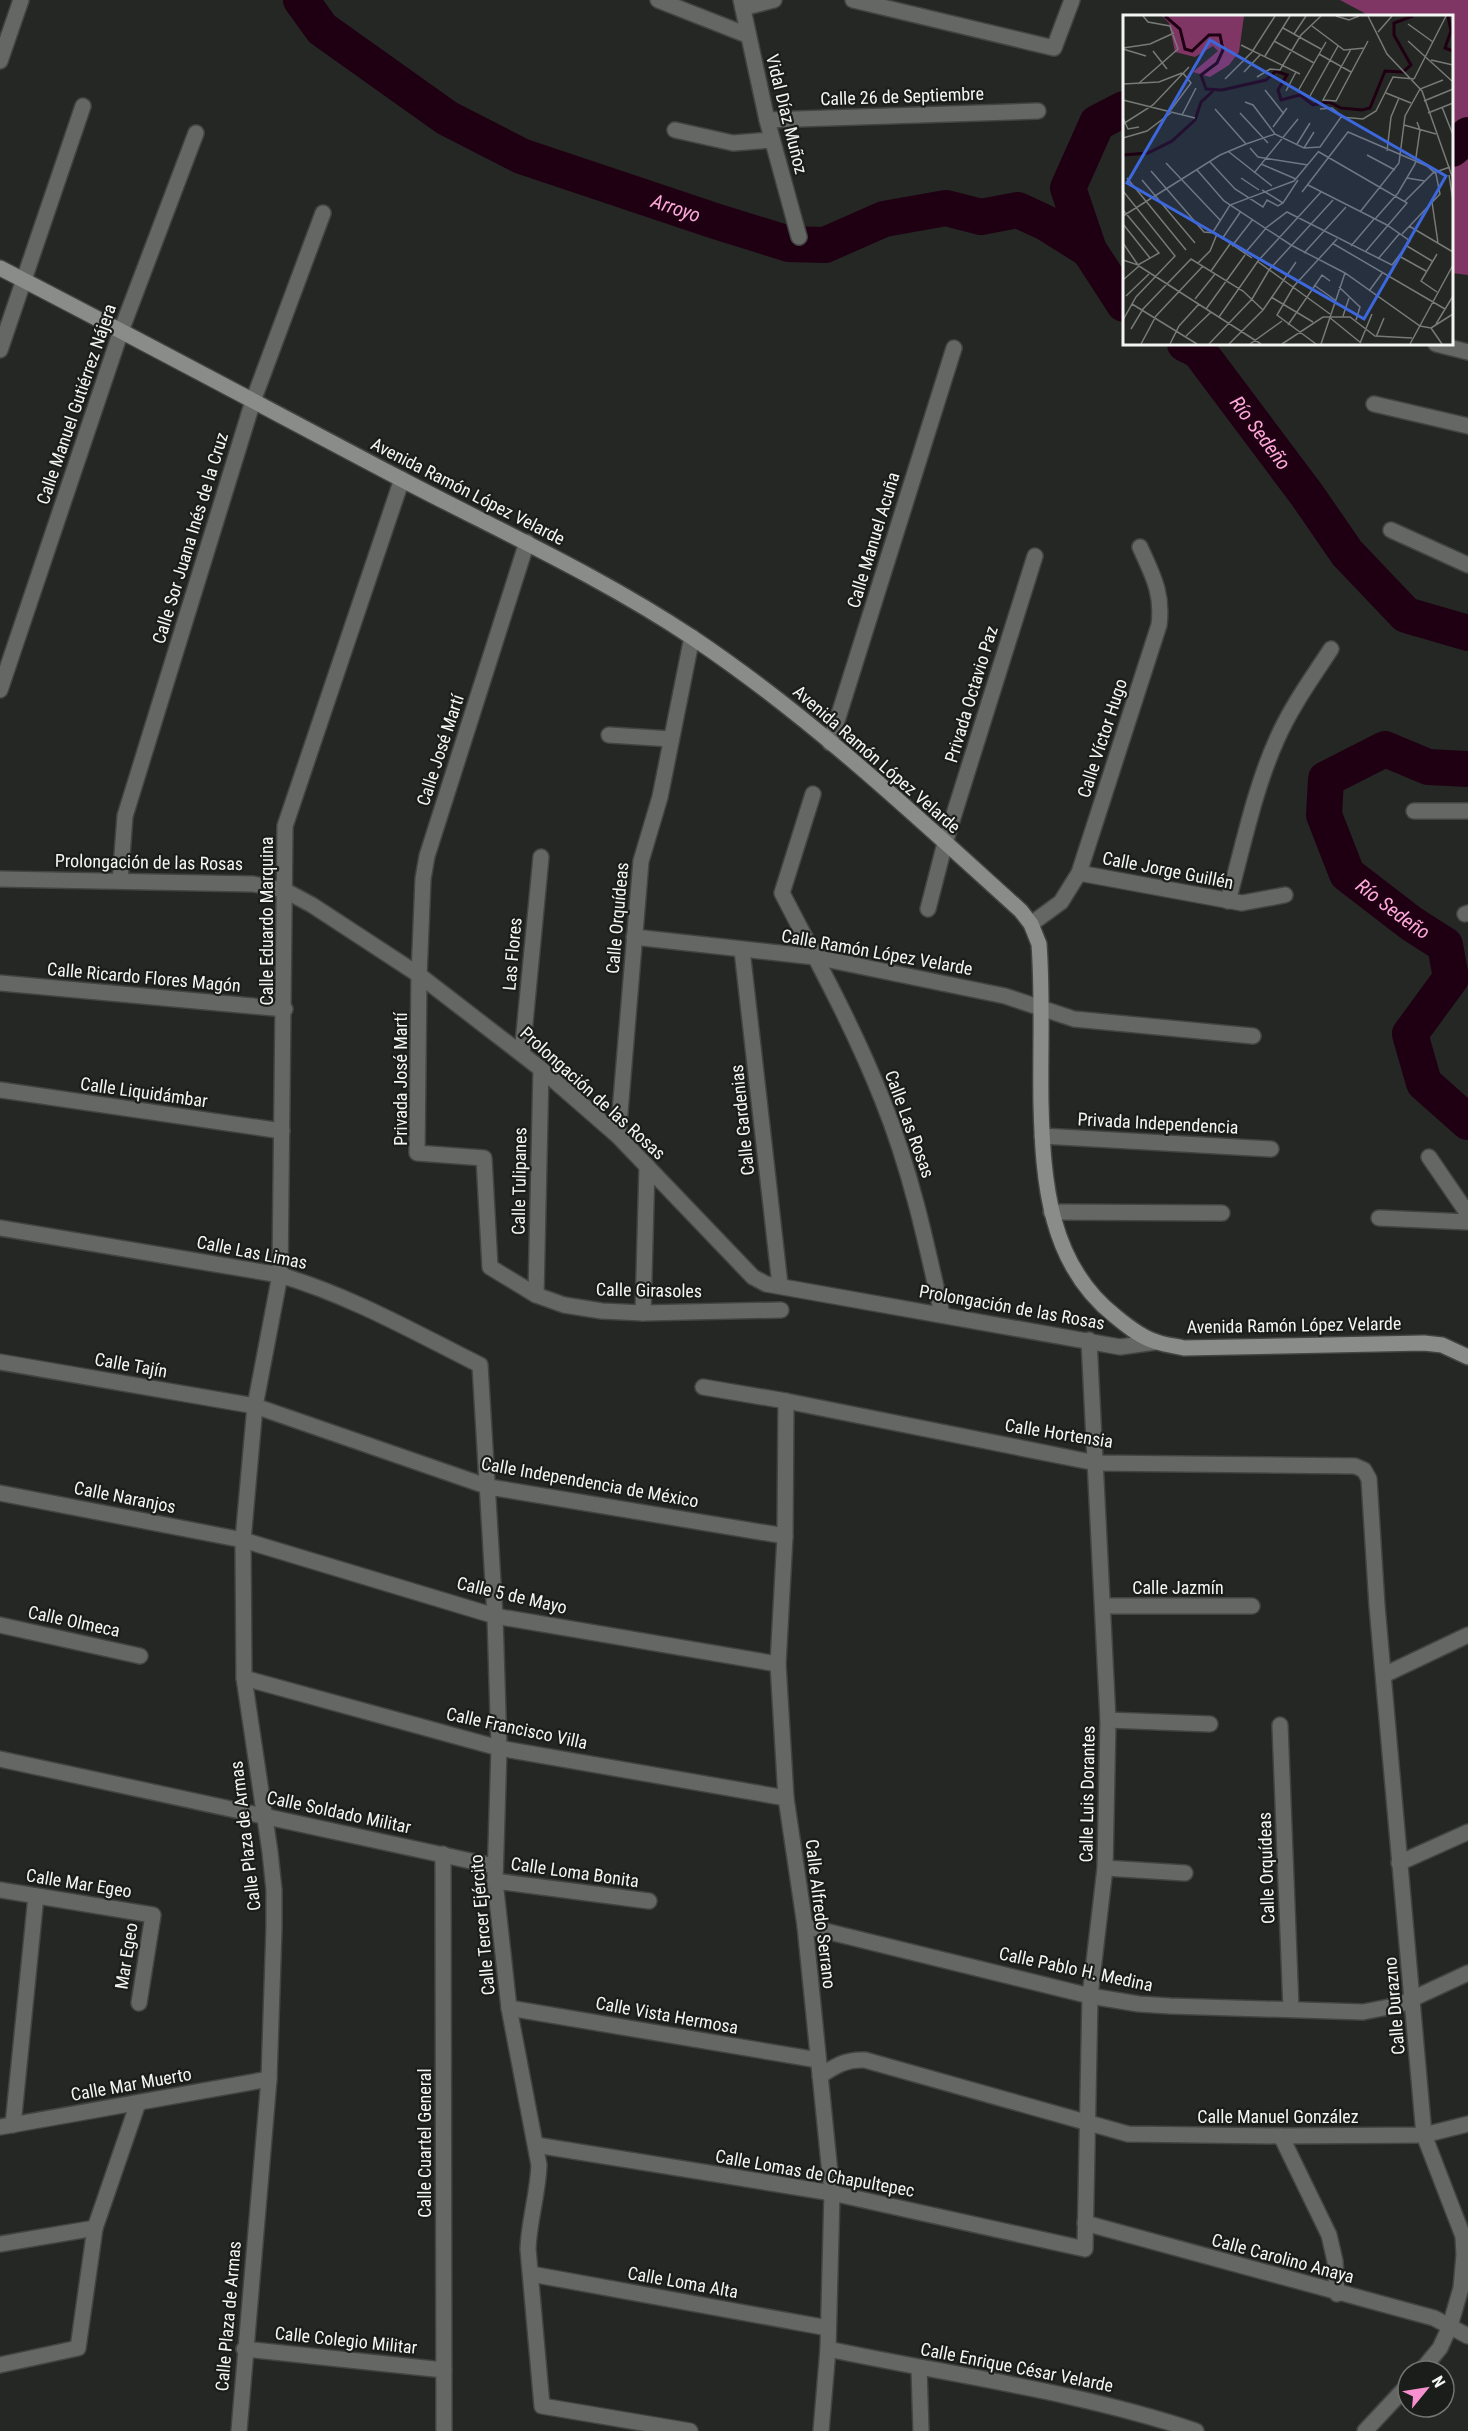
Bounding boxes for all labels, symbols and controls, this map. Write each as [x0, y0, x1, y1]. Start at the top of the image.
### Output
inset map [1123, 15, 1453, 345]
street label: Vidal Díaz Muñoz [762, 52, 812, 176]
street label: Calle 26 de Septiembre [820, 83, 984, 109]
water label: Arroyo [648, 188, 704, 227]
street label: Calle Manuel Gutiérrez Nájera [32, 301, 120, 507]
water label: Río Sedeño [1225, 391, 1296, 475]
street label: Calle Sor Juana Inés de la Cruz [148, 430, 232, 646]
street label: Avenida Ramón López Velarde [368, 433, 568, 549]
street label: Calle Manuel Acuña [842, 470, 904, 610]
street label: Privada Octavio Paz [940, 623, 1002, 765]
street label: Calle Víctor Hugo [1073, 676, 1131, 800]
street label: Avenida Ramón López Velarde [789, 681, 965, 837]
street label: Calle José Martí [412, 691, 468, 808]
street label: Calle Eduardo Marquina [256, 837, 277, 1005]
street label: Calle Jorge Guillén [1101, 847, 1235, 893]
street label: Prolongación de las Rosas [55, 850, 243, 874]
street label: Calle Orquídeas [602, 861, 632, 975]
water label: Río Sedeño [1351, 873, 1434, 944]
street label: Las Flores [498, 917, 526, 991]
street label: Calle Ramón López Velarde [780, 925, 974, 979]
street label: Calle Ricardo Flores Magón [46, 958, 242, 996]
street label: Privada José Martí [390, 1011, 411, 1146]
street label: Prolongación de las Rosas [516, 1022, 670, 1164]
street label: Calle Gardenias [726, 1064, 758, 1176]
street label: Calle Las Rosas [881, 1067, 939, 1181]
street label: Calle Liquidámbar [79, 1073, 209, 1111]
street label: Privada Independencia [1077, 1108, 1239, 1138]
street label: Calle Tulipanes [508, 1127, 530, 1235]
street label: Calle Las Limas [195, 1231, 309, 1273]
street label: Calle Girasoles [596, 1279, 702, 1301]
street label: Prolongación de las Rosas [917, 1280, 1107, 1334]
street label: Avenida Ramón López Velarde [1187, 1313, 1401, 1337]
street label: Calle Tajín [93, 1348, 169, 1382]
street label: Calle Hortensia [1003, 1414, 1115, 1452]
street label: Calle Independencia de México [480, 1453, 700, 1511]
street label: Calle Naranjos [72, 1477, 178, 1517]
street label: Calle 5 de Mayo [455, 1572, 569, 1618]
street label: Calle Jazmín [1132, 1577, 1224, 1598]
street label: Calle Olmeca [26, 1601, 122, 1641]
street label: Calle Francisco Villa [444, 1703, 590, 1753]
street label: Calle Luis Dorantes [1075, 1725, 1099, 1863]
street label: Calle Plaza de Armas [225, 1760, 265, 1912]
street label: Calle Soldado Militar [265, 1786, 414, 1838]
street label: Calle Orquídeas [1254, 1812, 1278, 1924]
street label: Calle Alfredo Serrano [801, 1838, 841, 1990]
street label: Calle Loma Bonita [510, 1853, 640, 1891]
street label: Calle Tercer Ejército [465, 1854, 499, 1996]
street label: Calle Mar Egeo [25, 1864, 133, 1902]
street label: Mar Egeo [110, 1921, 142, 1991]
street label: Calle Pablo H. Medina [997, 1942, 1155, 1996]
street label: Calle Durazno [1379, 1956, 1409, 2056]
street label: Calle Vista Hermosa [594, 1992, 740, 2038]
street label: Calle Mar Muerto [69, 2063, 193, 2105]
street label: Calle Cuartel General [414, 2068, 435, 2218]
street label: Calle Manuel González [1197, 2106, 1359, 2127]
street label: Calle Lomas de Chapultepec [714, 2145, 916, 2201]
street label: Calle Carolino Anaya [1209, 2229, 1357, 2287]
street label: Calle Plaza de Armas [211, 2240, 245, 2392]
street label: Calle Loma Alta [626, 2262, 740, 2302]
street label: Calle Colegio Militar [274, 2322, 419, 2358]
street label: Calle Enrique César Velarde [919, 2338, 1115, 2396]
north arrow [1396, 2359, 1456, 2419]
text: N [1428, 2373, 1449, 2391]

